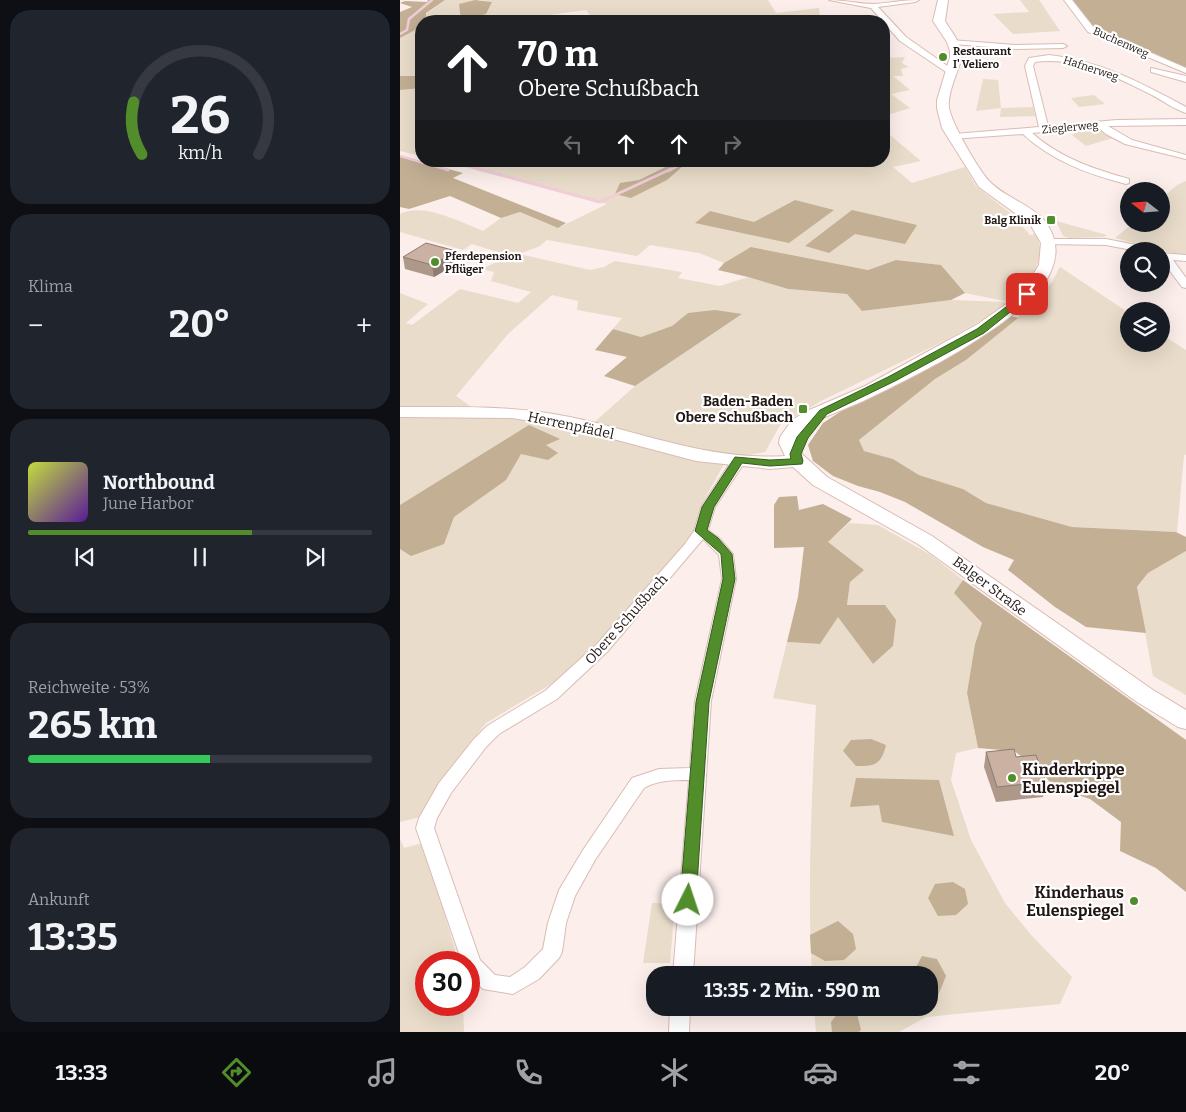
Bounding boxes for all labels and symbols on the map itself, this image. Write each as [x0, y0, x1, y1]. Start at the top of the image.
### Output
street label: Buchenweg [1091, 24, 1151, 60]
place label: Restaurant I' Veliero [953, 45, 1012, 71]
marker: Restaurant I' Veliero [937, 51, 949, 63]
street label: Hafnerweg [1062, 53, 1120, 84]
street label: Zieglerweg [1041, 119, 1099, 136]
north arrow [1120, 182, 1170, 232]
place label: Balg Klinik [984, 214, 1041, 227]
marker: Balg Klinik [1045, 214, 1057, 226]
place label: Pferdepension Pflüger [445, 250, 522, 276]
marker: Pferdepension Pflüger [429, 256, 441, 268]
pin [1006, 273, 1048, 315]
place label: Baden-Baden Obere Schußbach [675, 393, 793, 426]
marker: Baden-Baden Obere Schußbach [797, 403, 809, 415]
street label: Herrenpfädel [526, 408, 616, 443]
street label: Balger Straße [949, 553, 1030, 620]
street label: Obere Schußbach [581, 571, 671, 668]
place label: Kinderkrippe Eulenspiegel [1022, 760, 1125, 797]
marker: Kinderkrippe Eulenspiegel [1006, 772, 1018, 784]
position arrow [661, 873, 713, 925]
place label: Kinderhaus Eulenspiegel [1026, 883, 1124, 920]
marker: Kinderhaus Eulenspiegel [1128, 895, 1140, 907]
speed limit sign: 30 [415, 951, 480, 1016]

